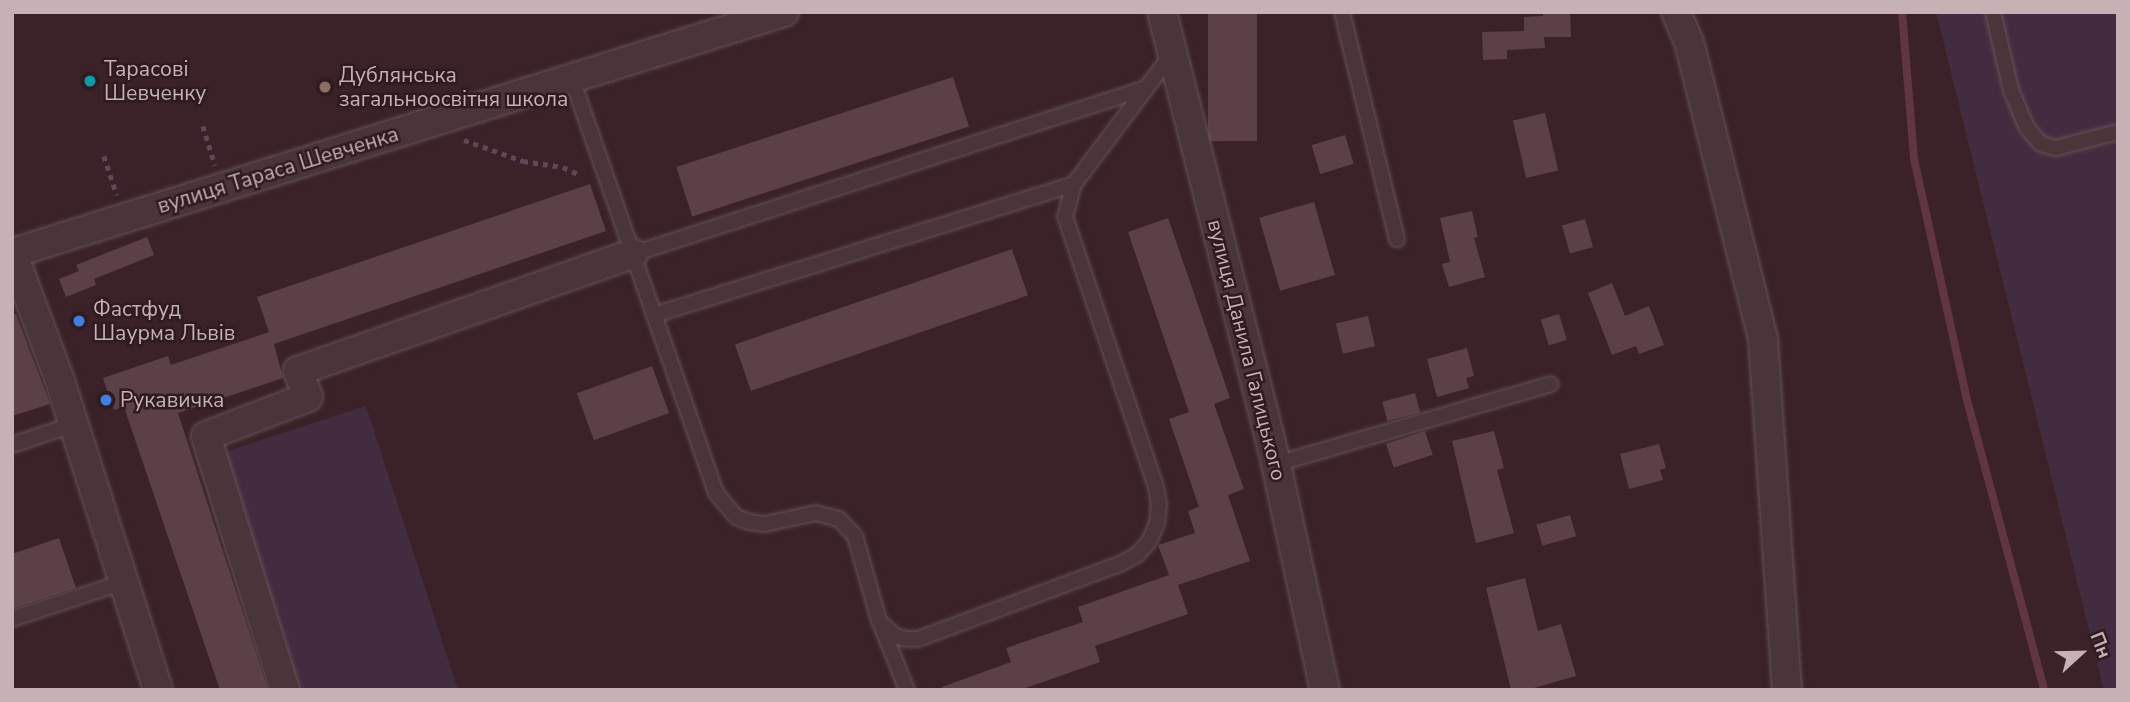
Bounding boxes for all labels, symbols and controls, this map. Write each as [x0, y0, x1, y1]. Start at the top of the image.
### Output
place label: Тарасові Шевченку [104, 56, 206, 106]
place label: Дублянська загальноосвітня школа [339, 62, 568, 112]
marker: Тарасові Шевченку [82, 73, 98, 89]
marker: Дублянська загальноосвітня школа [317, 79, 333, 95]
street label: вулиця Тараса Шевченка [154, 121, 402, 219]
street label: вулиця Данила Галицького [1202, 217, 1292, 483]
place label: Фастфуд Шаурма Львів [93, 296, 235, 346]
marker: Фастфуд Шаурма Львів [71, 313, 87, 329]
place label: Рукавичка [120, 387, 224, 413]
marker: Рукавичка [98, 392, 114, 408]
north arrow [2046, 618, 2116, 688]
text: Пн [2084, 628, 2117, 662]

